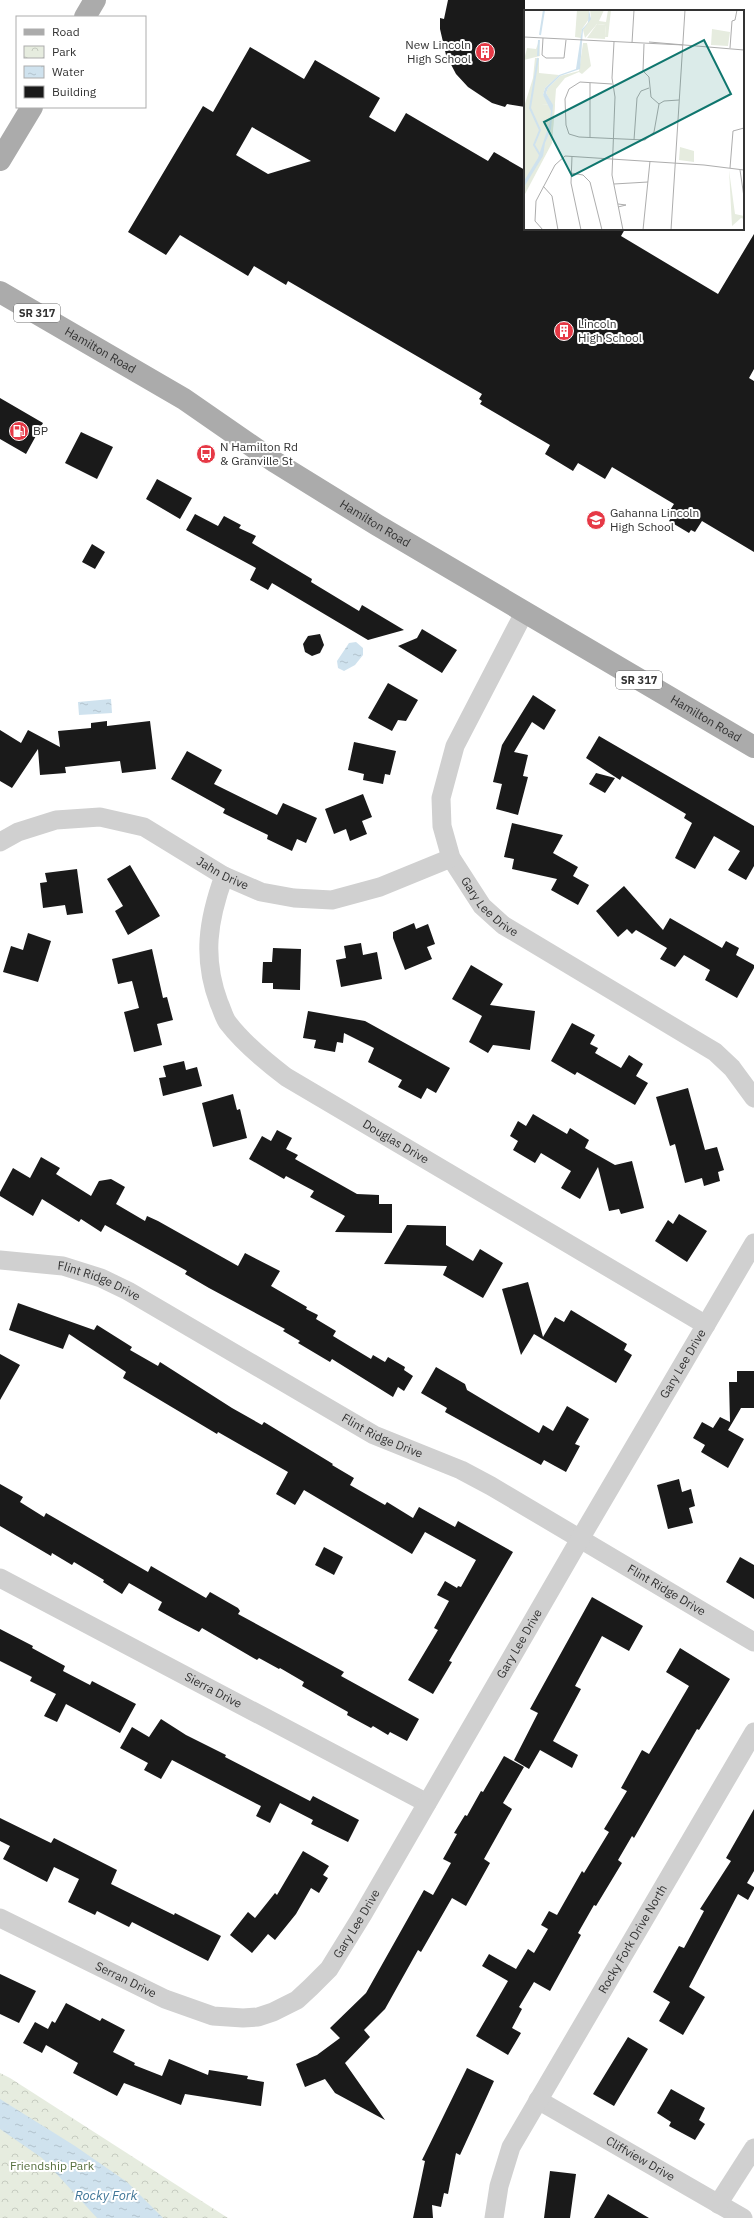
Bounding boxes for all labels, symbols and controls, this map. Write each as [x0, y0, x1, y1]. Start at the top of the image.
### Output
inset map [524, 10, 744, 230]
legend [16, 16, 146, 108]
text: Road [52, 24, 80, 39]
place label: New Lincoln High School [405, 37, 471, 66]
building icon: New Lincoln High School [474, 41, 496, 63]
text: Park [52, 44, 77, 59]
text: Water [52, 64, 85, 79]
text: Building [52, 84, 97, 99]
road number: SR 317 [14, 304, 60, 322]
place label: Lincoln High School [578, 316, 642, 345]
building icon: Lincoln High School [553, 320, 575, 342]
street label: Hamilton Road [62, 323, 139, 376]
fuel station icon: BP [8, 420, 30, 442]
place label: BP [33, 423, 48, 438]
place label: N Hamilton Rd & Granville St [220, 439, 298, 468]
bus stop icon: N Hamilton Rd & Granville St [195, 443, 217, 465]
street label: Hamilton Road [337, 496, 413, 550]
place label: Gahanna Lincoln High School [610, 505, 699, 534]
school or university icon: Gahanna Lincoln High School [585, 509, 607, 531]
road number: SR 317 [616, 671, 662, 689]
street label: Hamilton Road [668, 691, 744, 745]
street label: Jahn Drive [194, 853, 251, 893]
street label: Gary Lee Drive [458, 874, 521, 940]
street label: Douglas Drive [360, 1116, 432, 1167]
street label: Flint Ridge Drive [57, 1258, 144, 1304]
street label: Gary Lee Drive [656, 1326, 709, 1401]
street label: Flint Ridge Drive [339, 1410, 426, 1461]
street label: Flint Ridge Drive [625, 1561, 709, 1619]
street label: Gary Lee Drive [493, 1606, 545, 1681]
street label: Sierra Drive [182, 1669, 245, 1711]
street label: Rocky Fork Drive North [595, 1882, 670, 1996]
street label: Gary Lee Drive [330, 1886, 383, 1961]
street label: Serran Drive [93, 1958, 159, 2001]
street label: Cliffview Drive [603, 2133, 678, 2184]
park label: Friendship Park [10, 2158, 95, 2173]
water label: Rocky Fork [75, 2187, 138, 2204]

